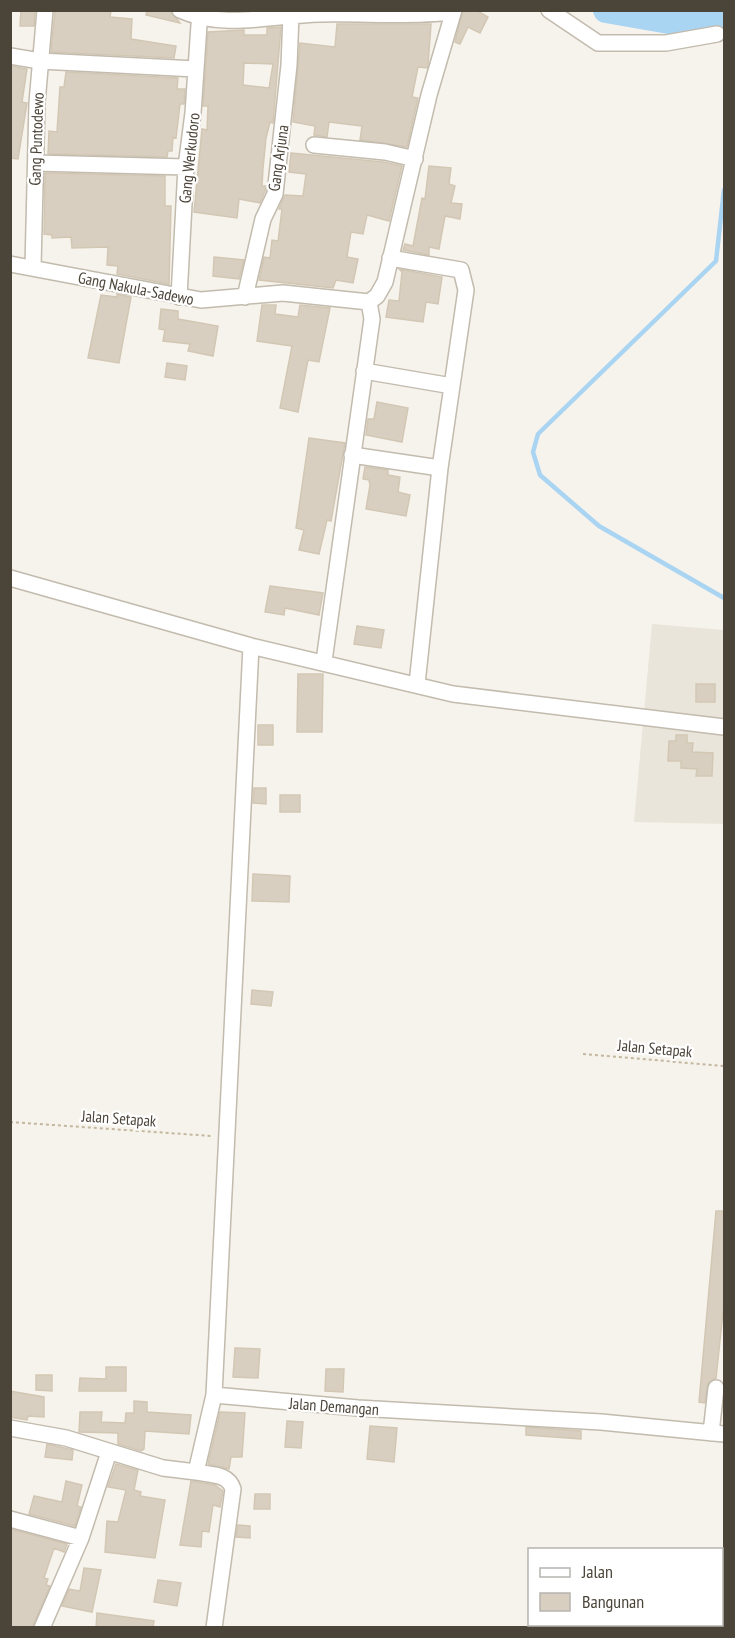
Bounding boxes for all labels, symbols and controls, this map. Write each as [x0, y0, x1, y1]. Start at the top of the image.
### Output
street label: Gang Puntodewo [24, 92, 48, 186]
street label: Gang Werkudoro [174, 112, 204, 204]
street label: Gang Arjuna [263, 123, 293, 193]
street label: Gang Nakula-Sadewo [76, 267, 196, 309]
street label: Jalan Setapak [616, 1035, 694, 1061]
street label: Jalan Setapak [80, 1105, 158, 1131]
street label: Jalan Demangan [287, 1393, 380, 1419]
legend [528, 1548, 723, 1626]
text: Jalan [581, 1560, 613, 1583]
text: Bangunan [582, 1590, 644, 1613]

